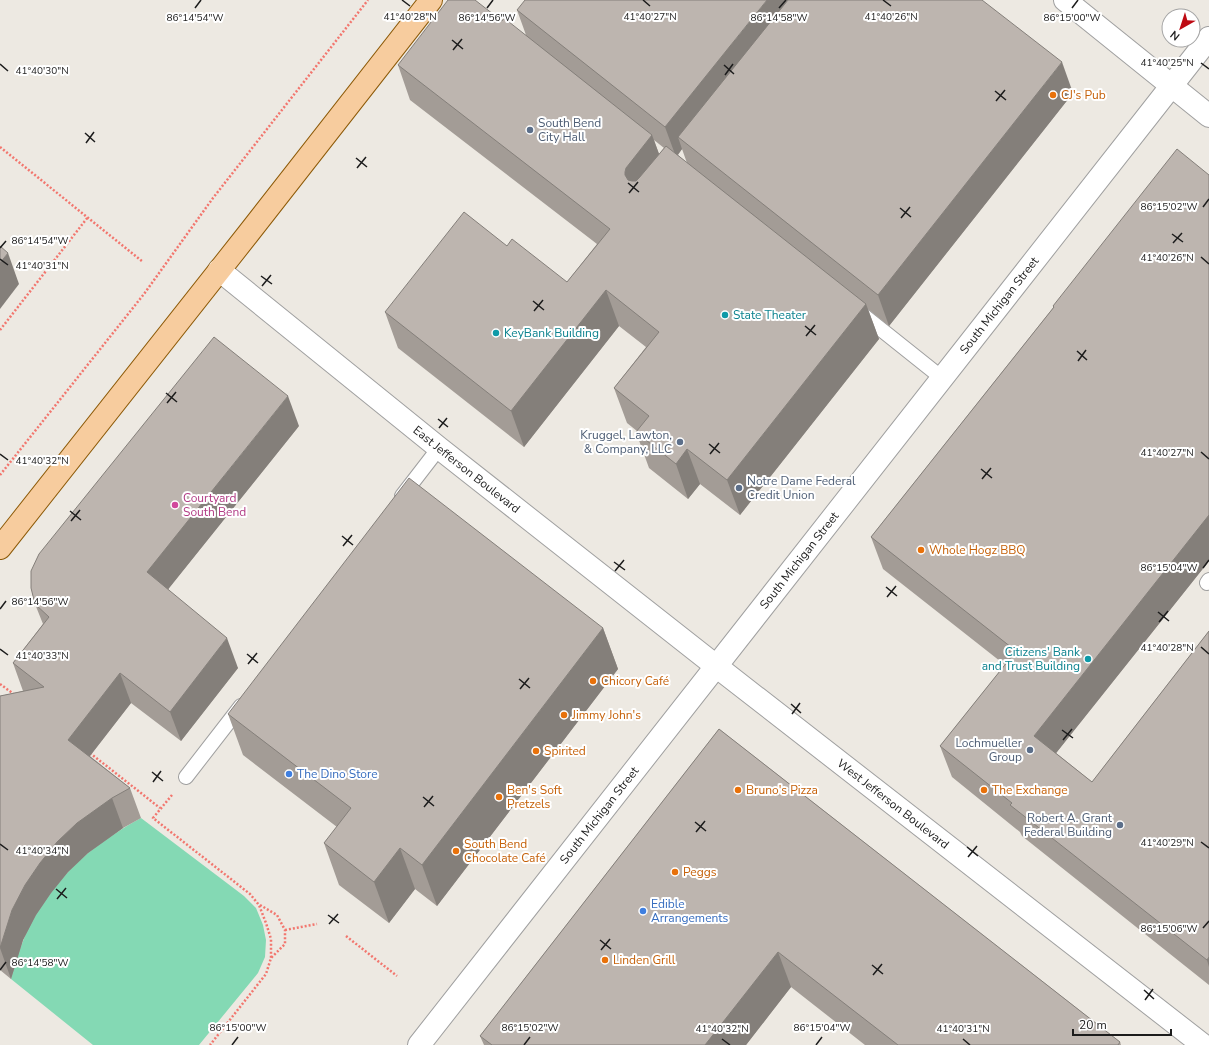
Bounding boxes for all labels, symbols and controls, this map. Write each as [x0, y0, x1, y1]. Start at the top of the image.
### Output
north arrow [1161, 8, 1201, 48]
text: 41°40'28"N [383, 10, 437, 24]
text: 41°40'27"N [623, 10, 677, 24]
text: 41°40'26"N [864, 10, 918, 24]
text: 86°14'54"W [167, 11, 223, 25]
text: 86°14'56"W [459, 11, 515, 25]
text: 86°14'58"W [751, 11, 807, 25]
text: 86°15'00"W [1044, 11, 1100, 25]
text: N [1167, 27, 1183, 44]
text: 41°40'25"N [1140, 56, 1194, 70]
text: 41°40'30"N [15, 64, 69, 78]
place label: CJ's Pub [1061, 87, 1106, 103]
marker: CJ's Pub [1048, 90, 1058, 100]
place label: South Bend City Hall [538, 115, 601, 145]
marker: South Bend City Hall [525, 125, 535, 135]
text: 86°15'02"W [1141, 200, 1197, 214]
text: 86°14'54"W [12, 234, 68, 248]
text: 41°40'26"N [1140, 251, 1194, 265]
street label: South Michigan Street [956, 253, 1043, 357]
text: 41°40'31"N [15, 259, 69, 273]
place label: State Theater [733, 307, 807, 323]
marker: State Theater [720, 310, 730, 320]
place label: KeyBank Building [504, 325, 599, 341]
marker: KeyBank Building [491, 328, 501, 338]
street label: East Jefferson Boulevard [410, 422, 523, 517]
place label: Kruggel, Lawton, & Company, LLC [580, 427, 672, 457]
marker: Kruggel, Lawton, & Company, LLC [675, 437, 685, 447]
text: 41°40'27"N [1140, 446, 1194, 460]
text: 41°40'32"N [15, 454, 69, 468]
place label: Notre Dame Federal Credit Union [747, 473, 856, 503]
marker: Notre Dame Federal Credit Union [734, 483, 744, 493]
place label: Courtyard South Bend [183, 490, 246, 520]
marker: Courtyard South Bend [170, 500, 180, 510]
street label: South Michigan Street [756, 508, 843, 612]
place label: Whole Hogz BBQ [929, 542, 1026, 558]
marker: Whole Hogz BBQ [916, 545, 926, 555]
text: 86°15'04"W [1141, 561, 1197, 575]
text: 86°14'56"W [12, 595, 68, 609]
text: 41°40'28"N [1140, 641, 1194, 655]
place label: Citizens' Bank and Trust Building [982, 644, 1081, 674]
text: 41°40'33"N [15, 649, 69, 663]
marker: Citizens' Bank and Trust Building [1083, 654, 1093, 664]
place label: Chicory Café [601, 673, 669, 689]
marker: Chicory Café [588, 676, 598, 686]
place label: Jimmy John's [571, 707, 641, 723]
marker: Jimmy John's [559, 710, 569, 720]
place label: Lochmueller Group [955, 735, 1023, 765]
place label: Spirited [544, 743, 586, 759]
marker: Lochmueller Group [1025, 745, 1035, 755]
marker: Spirited [531, 746, 541, 756]
street label: West Jefferson Boulevard [834, 755, 953, 853]
street label: South Michigan Street [556, 763, 643, 867]
place label: The Dino Store [297, 766, 378, 782]
marker: The Dino Store [284, 769, 294, 779]
place label: Ben's Soft Pretzels [507, 782, 563, 812]
place label: Bruno's Pizza [746, 782, 818, 798]
place label: The Exchange [992, 782, 1068, 798]
marker: Bruno's Pizza [733, 785, 743, 795]
marker: The Exchange [979, 785, 989, 795]
marker: Ben's Soft Pretzels [494, 792, 504, 802]
place label: Robert A. Grant Federal Building [1024, 810, 1113, 840]
marker: Robert A. Grant Federal Building [1115, 820, 1125, 830]
place label: South Bend Chocolate Café [464, 836, 546, 866]
text: 41°40'29"N [1140, 836, 1194, 850]
text: 41°40'34"N [15, 844, 69, 858]
marker: South Bend Chocolate Café [451, 846, 461, 856]
place label: Peggs [683, 864, 717, 880]
marker: Peggs [670, 867, 680, 877]
place label: Edible Arrangements [651, 896, 729, 926]
marker: Edible Arrangements [638, 906, 648, 916]
text: 86°15'06"W [1141, 922, 1197, 936]
place label: Linden Grill [613, 952, 676, 968]
marker: Linden Grill [600, 955, 610, 965]
text: 86°14'58"W [12, 956, 68, 970]
scale bar [1073, 1011, 1171, 1037]
text: 20 m [1079, 1017, 1107, 1033]
text: 86°15'00"W [210, 1021, 266, 1035]
text: 86°15'02"W [502, 1021, 558, 1035]
text: 86°15'04"W [794, 1021, 850, 1035]
text: 41°40'32"N [695, 1022, 749, 1036]
text: 41°40'31"N [936, 1022, 990, 1036]

